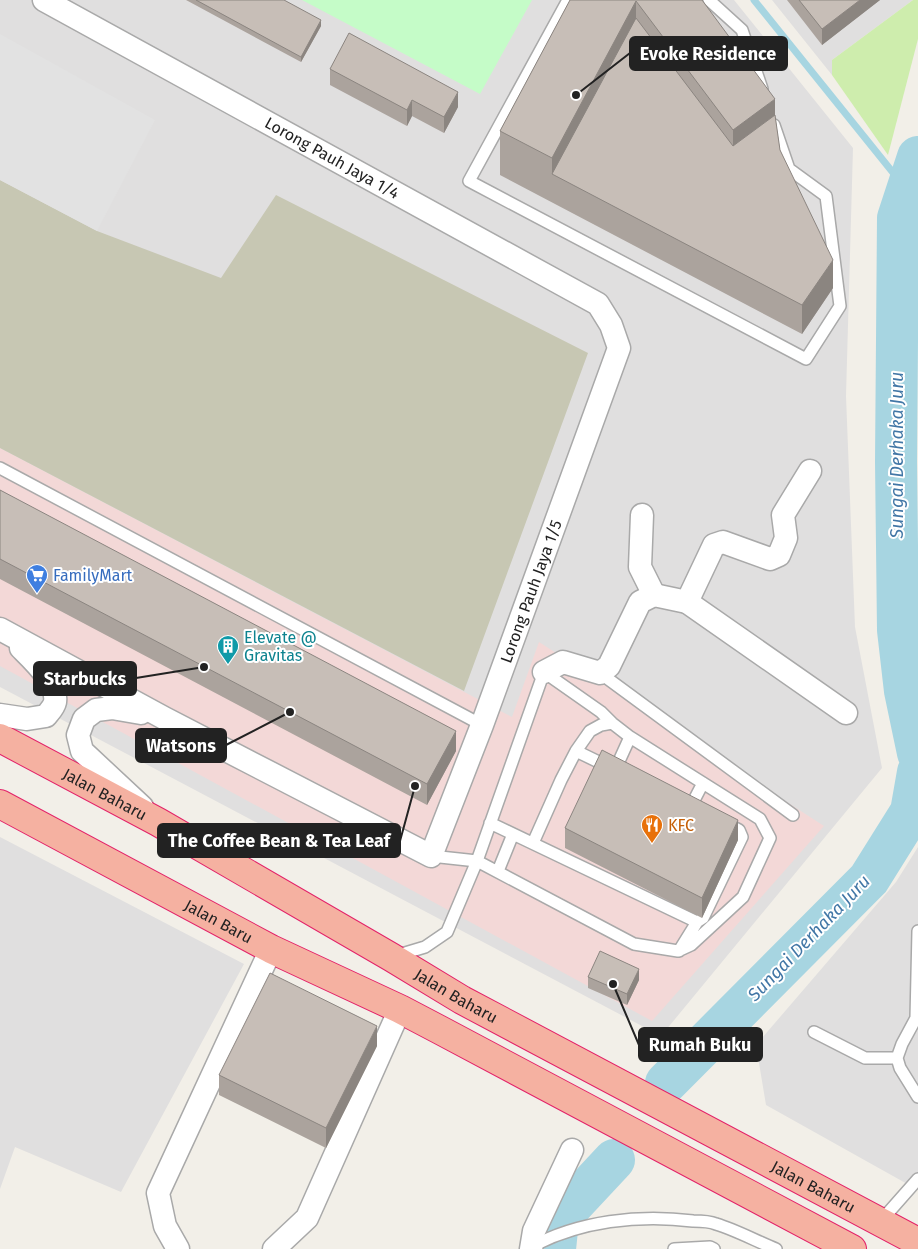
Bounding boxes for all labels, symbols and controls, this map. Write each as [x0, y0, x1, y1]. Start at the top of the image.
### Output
callout: Evoke Residence [630, 37, 787, 70]
text: Evoke Residence [640, 43, 776, 65]
street label: Lorong Pauh Jaya 1/4 [261, 113, 403, 203]
water label: Sungai Derhaka Juru [886, 372, 908, 539]
street label: Lorong Pauh Jaya 1/5 [496, 517, 565, 665]
supermarket icon: FamilyMart [25, 563, 49, 594]
place label: FamilyMart [53, 566, 133, 585]
place label: Elevate @ Gravitas [244, 628, 317, 665]
building icon: Elevate @ Gravitas [216, 634, 240, 665]
callout: Starbucks [34, 662, 136, 695]
text: Starbucks [44, 668, 126, 690]
callout: Watsons [136, 729, 226, 762]
text: Watsons [146, 735, 216, 757]
street label: Jalan Baharu [60, 764, 150, 824]
restaurant icon: KFC [640, 813, 664, 844]
place label: KFC [668, 816, 694, 835]
callout: The Coffee Bean & Tea Leaf [158, 824, 400, 857]
text: The Coffee Bean & Tea Leaf [168, 830, 392, 852]
water label: Sungai Derhaka Juru [742, 870, 875, 1006]
street label: Jalan Baru [181, 895, 256, 947]
street label: Jalan Baharu [411, 964, 501, 1027]
callout: Rumah Buku [639, 1028, 762, 1061]
text: Rumah Buku [649, 1034, 751, 1056]
street label: Jalan Baharu [768, 1156, 859, 1217]

